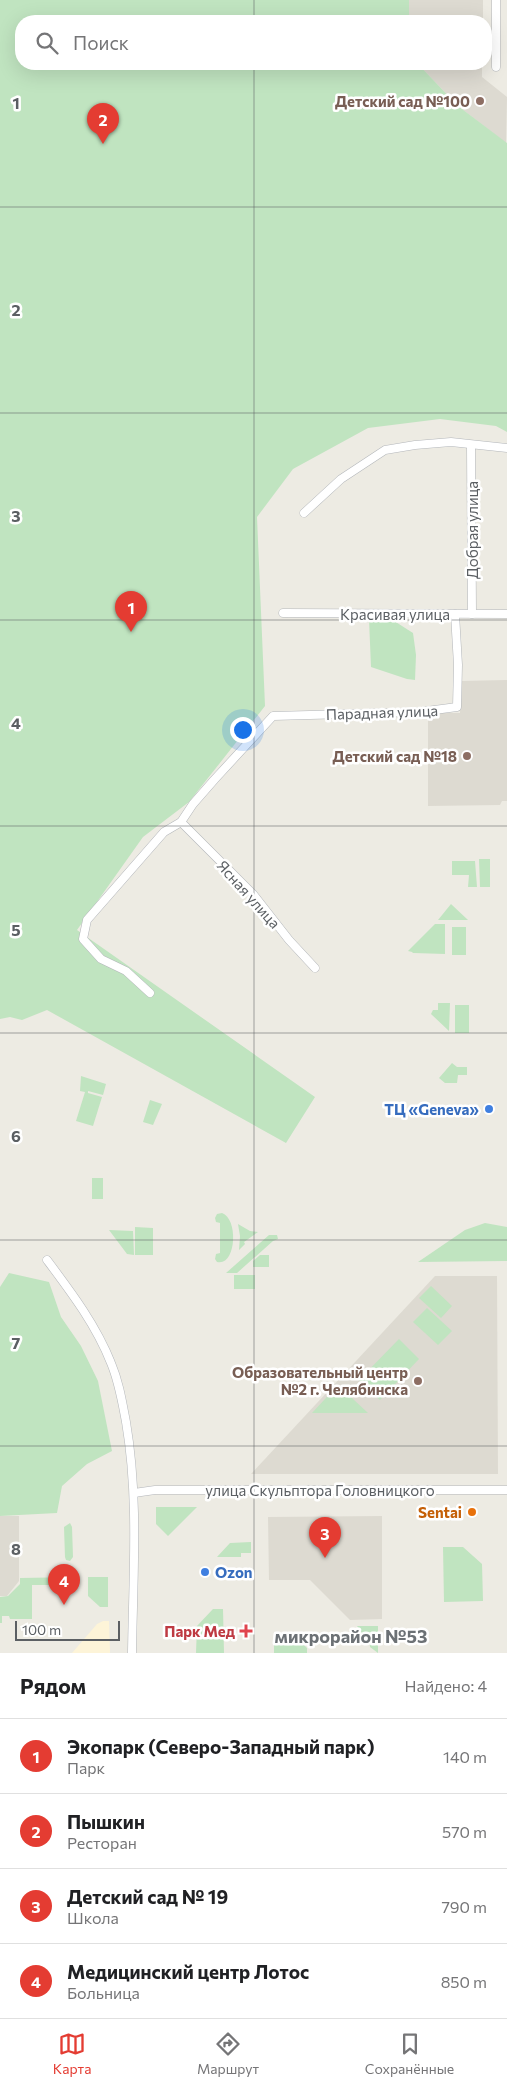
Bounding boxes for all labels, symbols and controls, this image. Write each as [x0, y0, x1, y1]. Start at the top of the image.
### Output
search box [15, 15, 492, 70]
icon: search [33, 29, 61, 57]
text: Поиск [73, 31, 129, 54]
place label: Детский сад №100 [335, 92, 470, 110]
text: 1 [12, 93, 20, 112]
marker: Детский сад №100 [474, 95, 486, 107]
pin: 2 [87, 103, 119, 144]
text: 2 [11, 300, 21, 319]
street label: Добрая улица [463, 481, 481, 579]
text: 3 [11, 506, 21, 525]
pin: 1 [115, 591, 147, 632]
street label: Красивая улица [340, 605, 450, 623]
street label: Парадная улица [326, 701, 438, 723]
text: 4 [11, 713, 21, 732]
your location [230, 717, 256, 743]
place label: Детский сaд №18 [333, 747, 457, 765]
marker: Детский сaд №18 [461, 750, 473, 762]
street label: Ясная улица [214, 856, 284, 932]
text: 5 [11, 920, 21, 939]
place label: ТЦ «Geneva» [384, 1100, 479, 1118]
marker: ТЦ «Geneva» [483, 1103, 495, 1115]
text: 6 [11, 1126, 21, 1145]
text: 7 [12, 1333, 21, 1352]
place label: Образовательный центр №2 г. Челябинска [232, 1363, 408, 1398]
marker: Образовательный центр №2 г. Челябинска [412, 1375, 424, 1387]
street label: улица Скульптора Головницкого [205, 1481, 435, 1499]
place label: Sentai [418, 1503, 462, 1521]
marker: Sentai [466, 1506, 478, 1518]
pin: 3 [309, 1517, 341, 1558]
text: 8 [11, 1539, 21, 1558]
place label: Ozon [215, 1563, 253, 1581]
pin: 4 [48, 1564, 80, 1605]
marker: Ozon [199, 1566, 211, 1578]
scale bar [15, 1618, 120, 1641]
text: 100 m [22, 1621, 61, 1638]
place label: Парк Мед [164, 1622, 236, 1640]
marker: Парк Мед [239, 1624, 253, 1638]
district label: микрорайон №53 [275, 1625, 427, 1647]
text: Рядом [20, 1673, 86, 1698]
text: Найдено: 4 [405, 1676, 487, 1695]
text: Экопарк (Северо-Западный парк) [67, 1735, 375, 1758]
text: 1 [32, 1747, 40, 1766]
text: 140 m [443, 1747, 487, 1766]
text: Парк [67, 1758, 105, 1777]
text: Пышкин [67, 1810, 145, 1833]
text: 2 [31, 1822, 41, 1841]
text: 570 m [442, 1822, 487, 1841]
text: Ресторан [67, 1833, 137, 1852]
text: Детский сад № 19 [67, 1885, 228, 1908]
text: 3 [31, 1897, 41, 1916]
text: 790 m [441, 1897, 487, 1916]
text: Школа [67, 1908, 119, 1927]
text: Медицинский центр Лотос [67, 1960, 309, 1983]
text: 4 [31, 1972, 41, 1991]
text: 850 m [441, 1972, 487, 1991]
text: Больница [67, 1983, 140, 2002]
tab: Карта [53, 2030, 91, 2077]
tab: Маршрут [197, 2030, 259, 2077]
tab: Сохранённые [365, 2030, 454, 2077]

